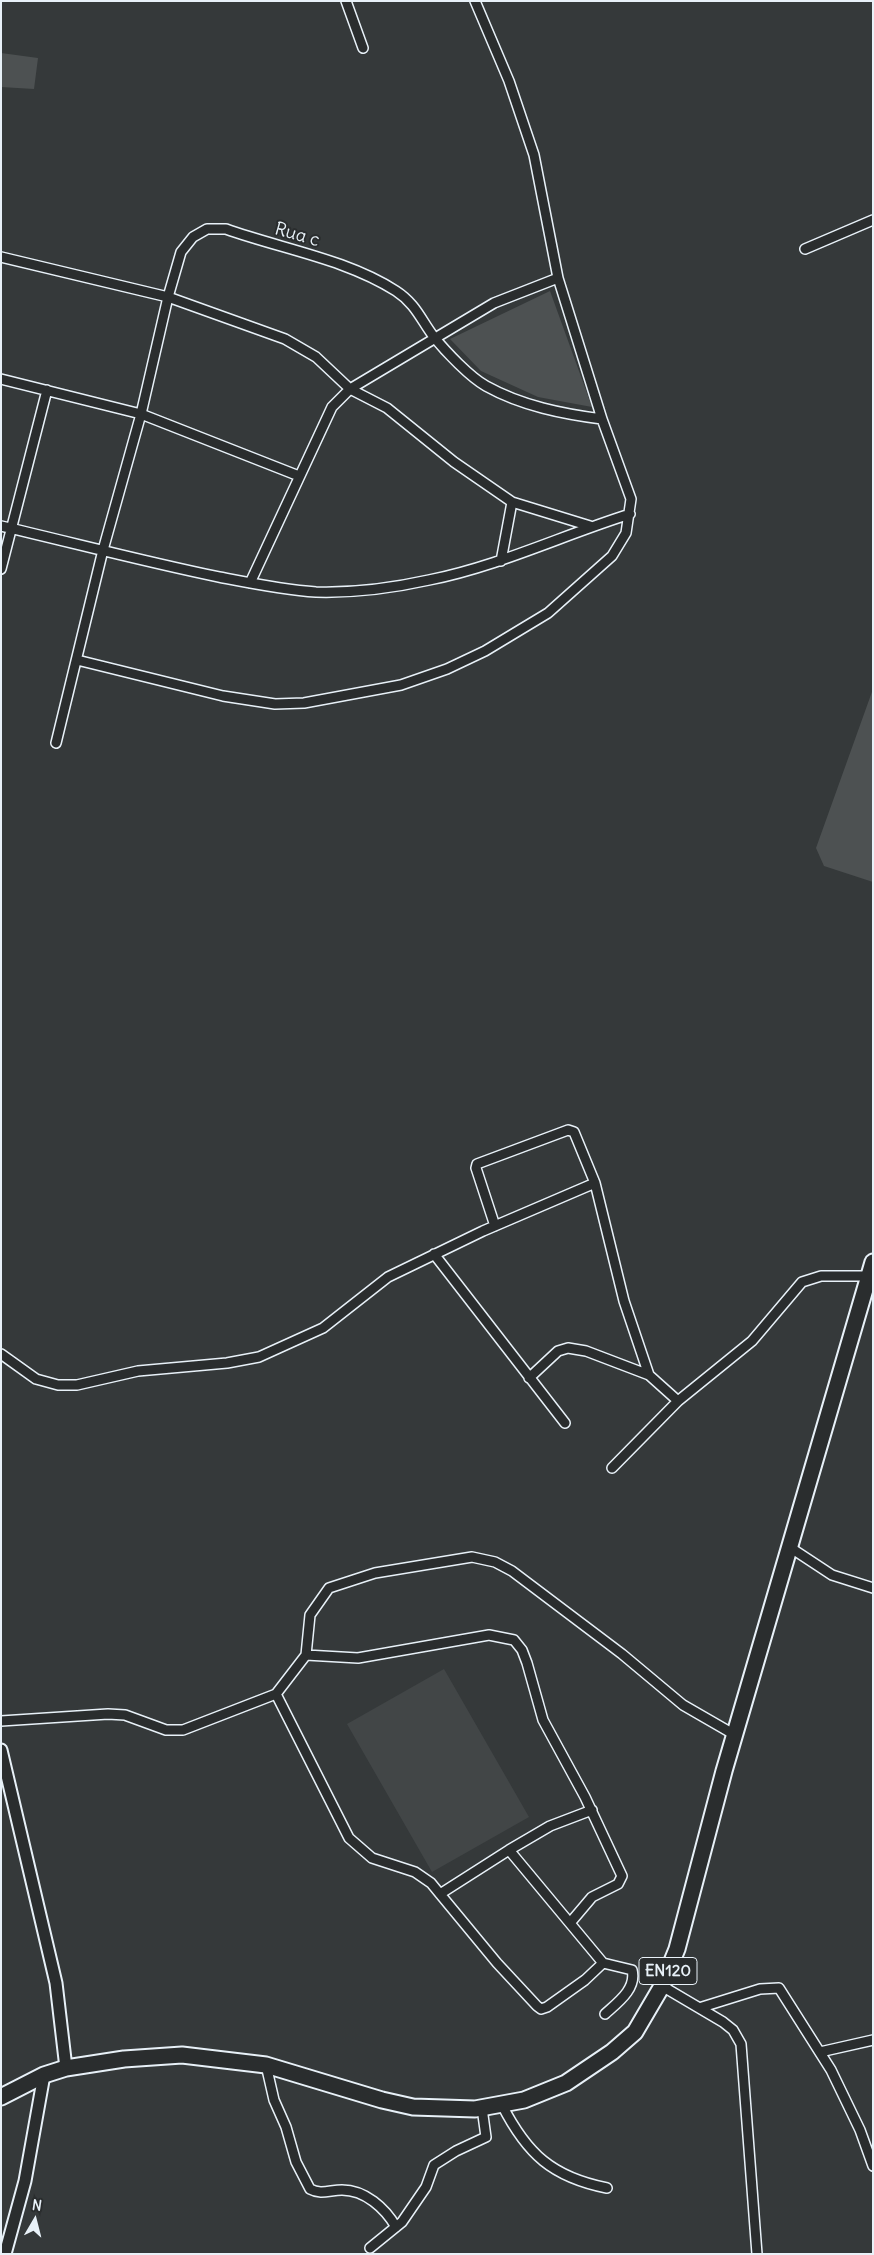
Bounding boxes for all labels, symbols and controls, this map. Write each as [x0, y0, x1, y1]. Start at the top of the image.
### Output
street label: Rua c [272, 218, 322, 252]
road number: EN120 [639, 1958, 697, 1984]
north arrow [10, 2195, 60, 2245]
text: N [31, 2196, 43, 2215]

